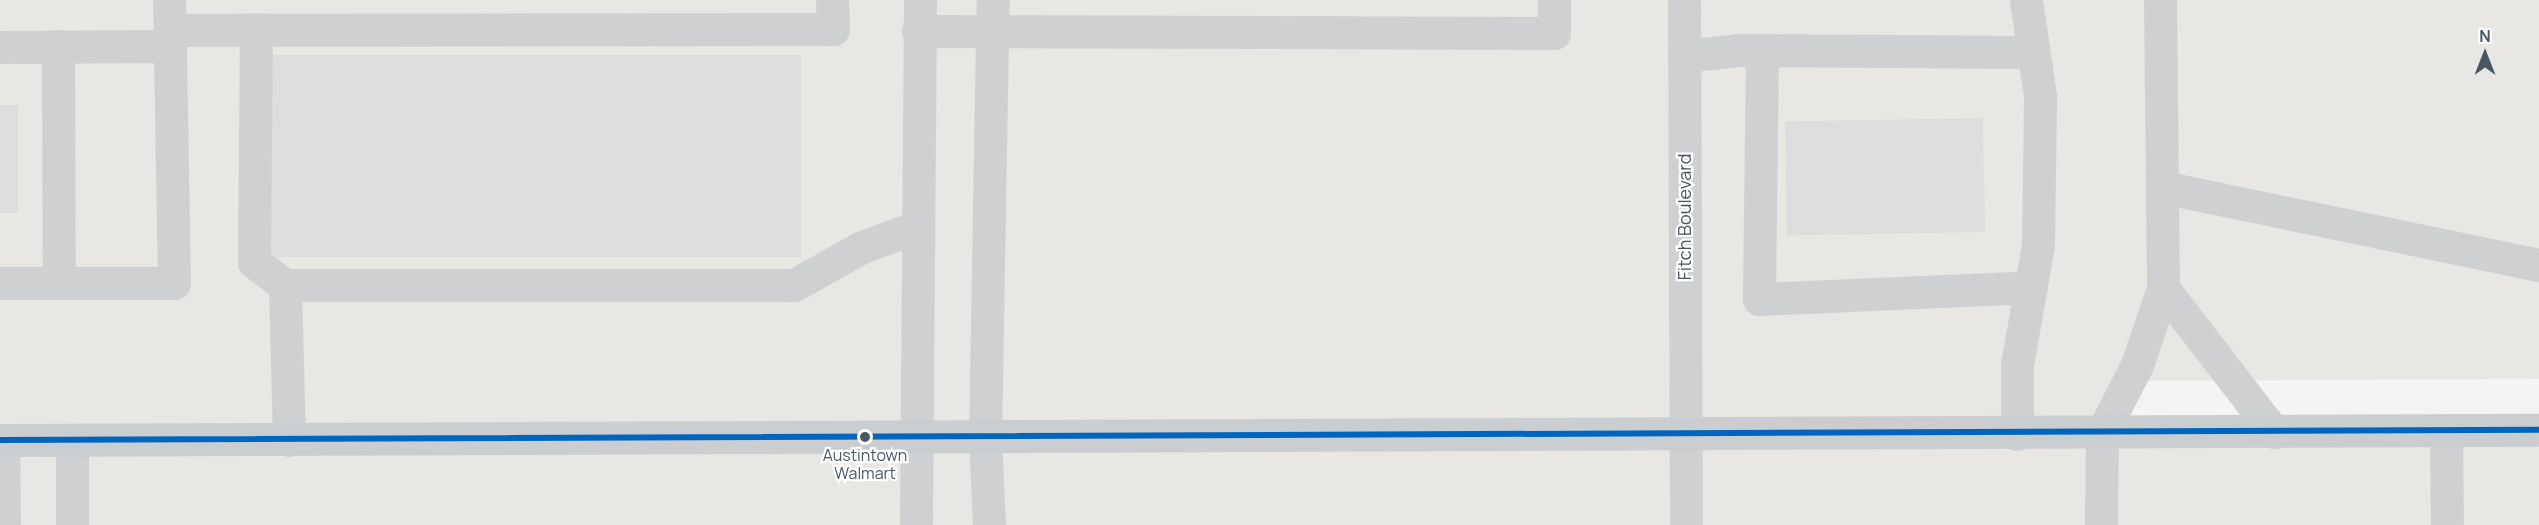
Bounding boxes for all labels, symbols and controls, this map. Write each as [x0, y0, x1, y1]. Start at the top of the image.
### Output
north arrow [2455, 24, 2515, 84]
text: N [2479, 25, 2491, 47]
street label: Fitch Boulevard [1673, 154, 1695, 280]
marker: Austintown Walmart [859, 431, 871, 443]
place label: Austintown Walmart [823, 445, 907, 483]

